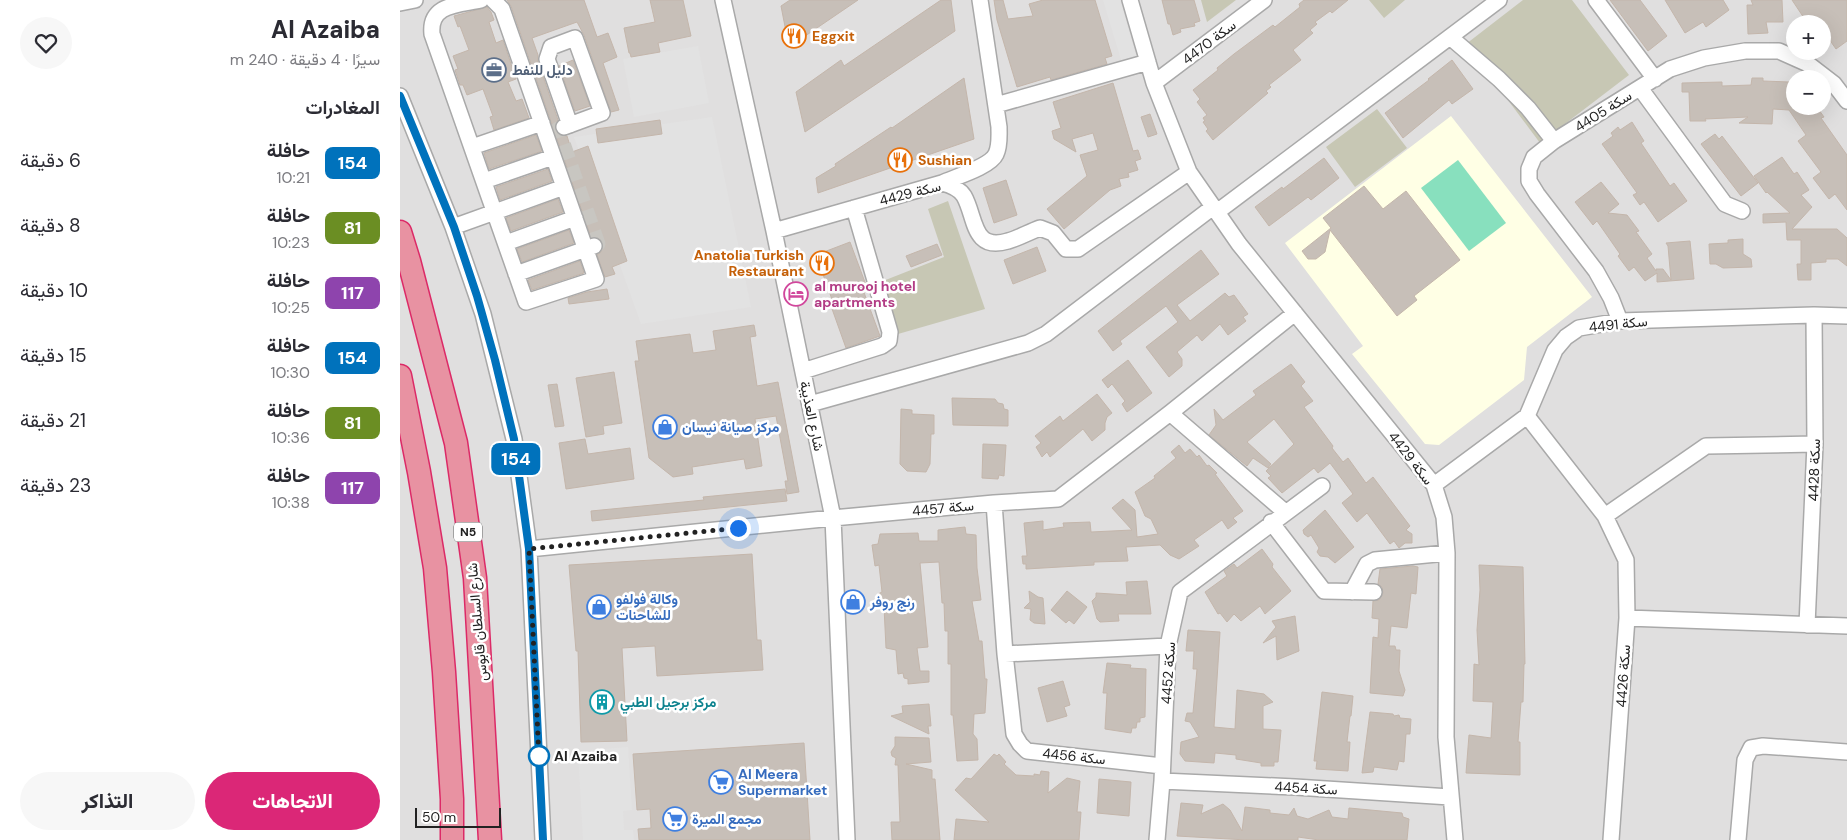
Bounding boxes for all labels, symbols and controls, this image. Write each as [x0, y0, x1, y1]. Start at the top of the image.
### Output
text: Al Azaiba [271, 14, 380, 45]
map controls [1786, 15, 1831, 115]
button: + [1786, 15, 1831, 60]
street label: سكة 4470 [1178, 16, 1240, 68]
button: heart [20, 17, 72, 69]
restaurant icon: Eggxit [781, 23, 807, 49]
place label: Eggxit [812, 27, 855, 45]
text: سيرًا · 4 دقيقة · 240 m [230, 49, 380, 70]
office icon: دليل للنفط [481, 57, 507, 83]
place label: دليل للنفط [512, 61, 573, 79]
button: − [1786, 70, 1831, 115]
street label: سكة 4405 [1571, 86, 1635, 136]
text: المغادرات [305, 95, 380, 120]
text: حافلة [267, 138, 310, 163]
restaurant icon: Sushian [887, 147, 913, 173]
text: 6 دقيقة [20, 148, 81, 173]
text: 154 [338, 151, 367, 175]
place label: Sushian [918, 151, 972, 169]
text: 10:21 [277, 167, 310, 188]
street label: سكة 4429 [877, 177, 943, 209]
text: حافلة [267, 203, 310, 228]
text: 8 دقيقة [20, 213, 81, 238]
text: 81 [344, 216, 361, 240]
text: 10:23 [272, 232, 310, 253]
place label: Anatolia Turkish Restaurant [694, 246, 804, 280]
restaurant icon: Anatolia Turkish Restaurant [809, 250, 835, 276]
text: حافلة [267, 268, 310, 293]
place label: al murooj hotel apartments [814, 277, 916, 311]
text: 10 دقيقة [20, 278, 88, 303]
text: 117 [341, 281, 364, 305]
hotel icon: al murooj hotel apartments [783, 281, 809, 307]
text: 10:25 [272, 297, 310, 318]
street label: سكة 4491 [1588, 312, 1648, 336]
text: حافلة [267, 333, 310, 358]
text: 15 دقيقة [20, 343, 87, 368]
text: 154 [338, 346, 367, 370]
text: 10:30 [270, 362, 310, 383]
street label: شارع العذيبة [794, 379, 828, 453]
text: حافلة [267, 398, 310, 423]
text: 21 دقيقة [20, 408, 86, 433]
text: 81 [344, 411, 361, 435]
shop icon: مركز صيانة نيسان [652, 414, 678, 440]
place label: مركز صيانة نيسان [682, 418, 780, 436]
text: 10:36 [271, 427, 310, 448]
street label: سكة 4429 [1385, 428, 1437, 488]
street label: سكة 4428 [1804, 438, 1824, 502]
line badge: 154 [487, 443, 545, 475]
text: 154 [501, 447, 531, 471]
text: حافلة [267, 463, 310, 488]
text: 23 دقيقة [20, 473, 91, 498]
text: 117 [341, 476, 364, 500]
text: 10:38 [272, 492, 310, 513]
street label: سكة 4457 [911, 496, 975, 520]
your location [726, 516, 751, 541]
road number: N5 [454, 522, 482, 542]
street label: شارع السلطان قابوس [463, 562, 493, 682]
shop icon: رنج روفر [840, 589, 866, 615]
place label: وكالة فولفو للشاحنات [616, 590, 678, 624]
place label: رنج روفر [869, 593, 915, 612]
shop icon: وكالة فولفو للشاحنات [586, 594, 612, 620]
street label: سكة 4452 [1157, 641, 1179, 705]
street label: سكة 4426 [1612, 644, 1634, 708]
building icon: مركز برجيل الطبي [589, 689, 615, 715]
place label: مركز برجيل الطبي [620, 693, 717, 714]
street label: سكة 4456 [1041, 744, 1107, 768]
marker: Al Azaiba [528, 745, 550, 767]
place label: Al Azaiba [554, 747, 617, 765]
place label: Al Meera Supermarket [738, 765, 827, 799]
supermarket icon: Al Meera Supermarket [708, 769, 734, 795]
button: التذاكر [20, 772, 195, 830]
button: الاتجاهات [205, 772, 380, 830]
street label: سكة 4454 [1274, 777, 1338, 799]
scale bar [415, 805, 501, 828]
supermarket icon: مجمع الميرة [662, 806, 688, 832]
text: 50 m [422, 808, 456, 826]
place label: مجمع الميرة [692, 810, 762, 829]

